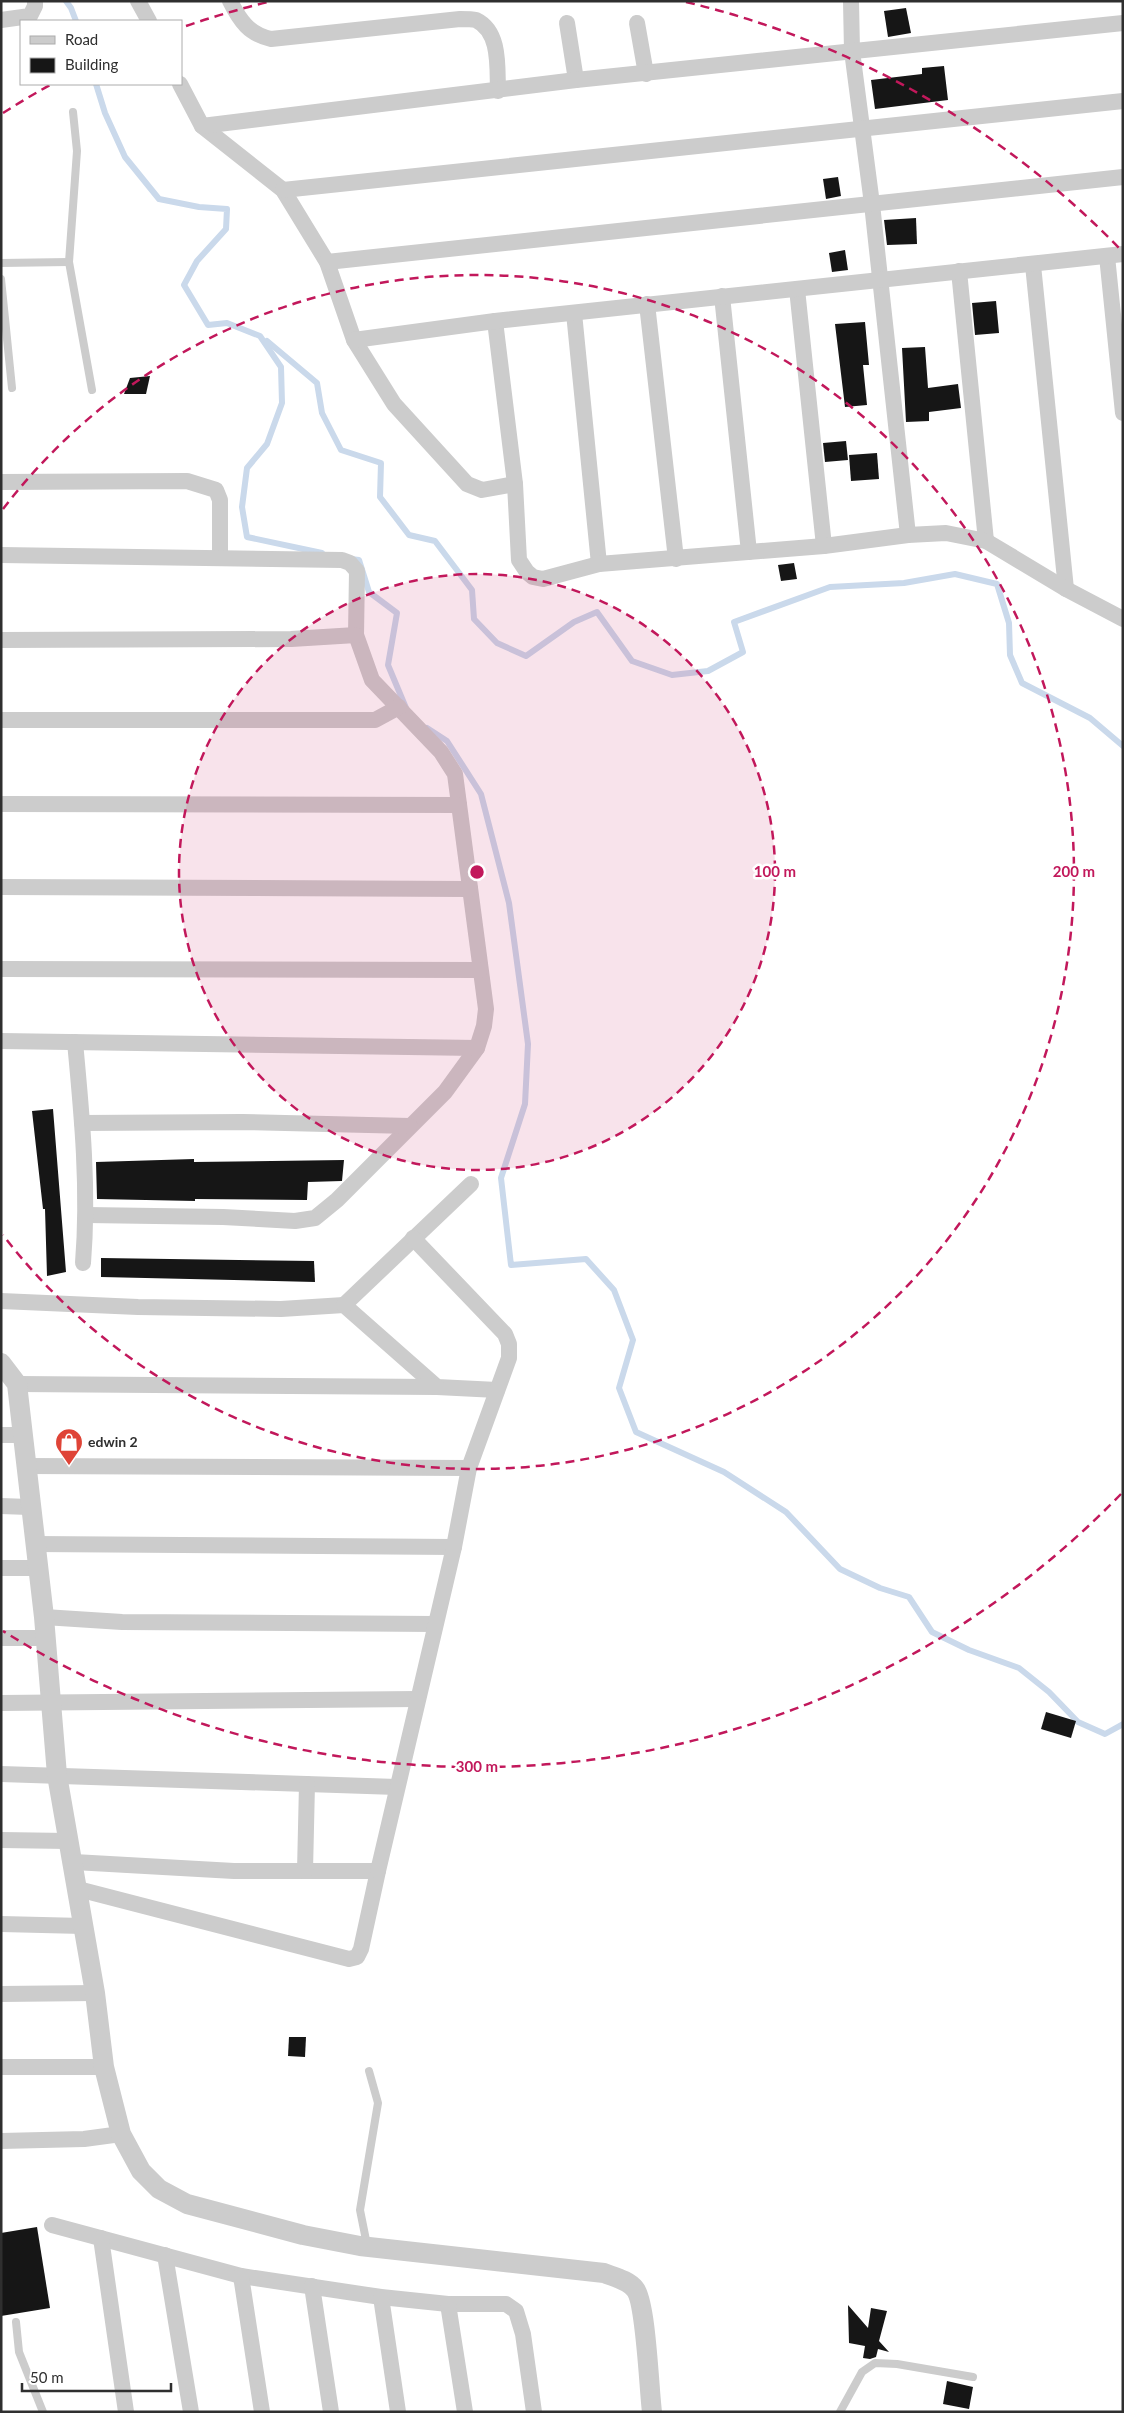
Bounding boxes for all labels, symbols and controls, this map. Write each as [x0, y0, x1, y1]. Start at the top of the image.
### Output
legend [20, 20, 182, 85]
text: Road [65, 30, 98, 48]
text: Building [65, 55, 118, 73]
text: 100 m [754, 862, 796, 880]
text: 200 m [1053, 862, 1095, 880]
centre of rings [468, 863, 486, 881]
shop icon: edwin 2 [54, 1427, 84, 1466]
place label: edwin 2 [88, 1433, 138, 1450]
text: 300 m [456, 1757, 498, 1775]
scale bar [22, 2360, 171, 2392]
text: 50 m [30, 2368, 64, 2386]

